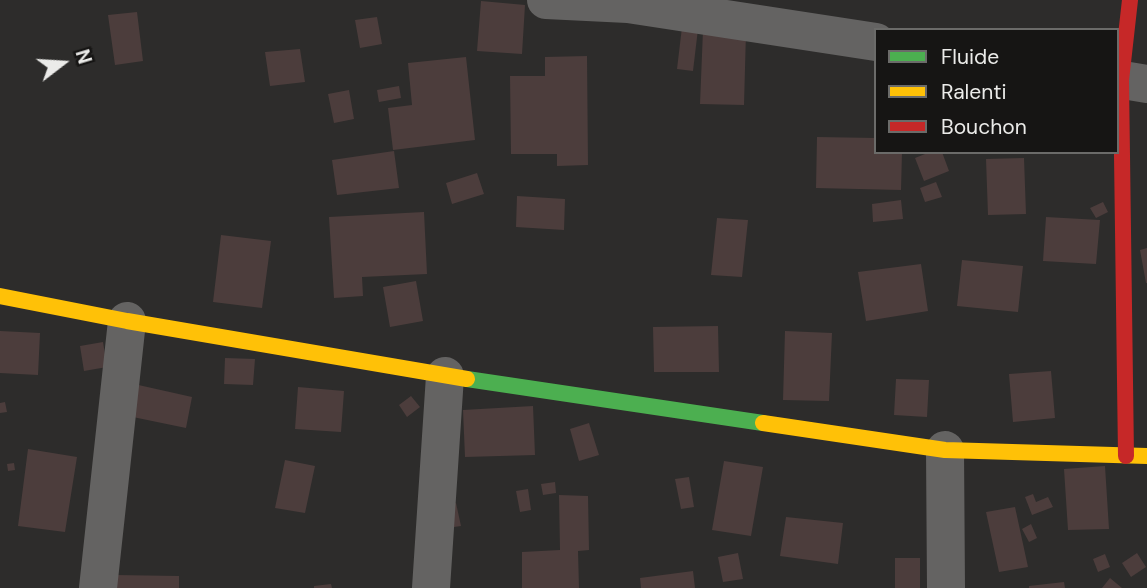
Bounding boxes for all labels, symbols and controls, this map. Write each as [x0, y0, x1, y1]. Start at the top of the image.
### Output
north arrow [28, 28, 98, 98]
legend [874, 28, 1119, 154]
text: Fluide [941, 43, 999, 71]
text: N [70, 46, 98, 67]
text: Ralenti [941, 78, 1007, 106]
text: Bouchon [941, 113, 1027, 141]

